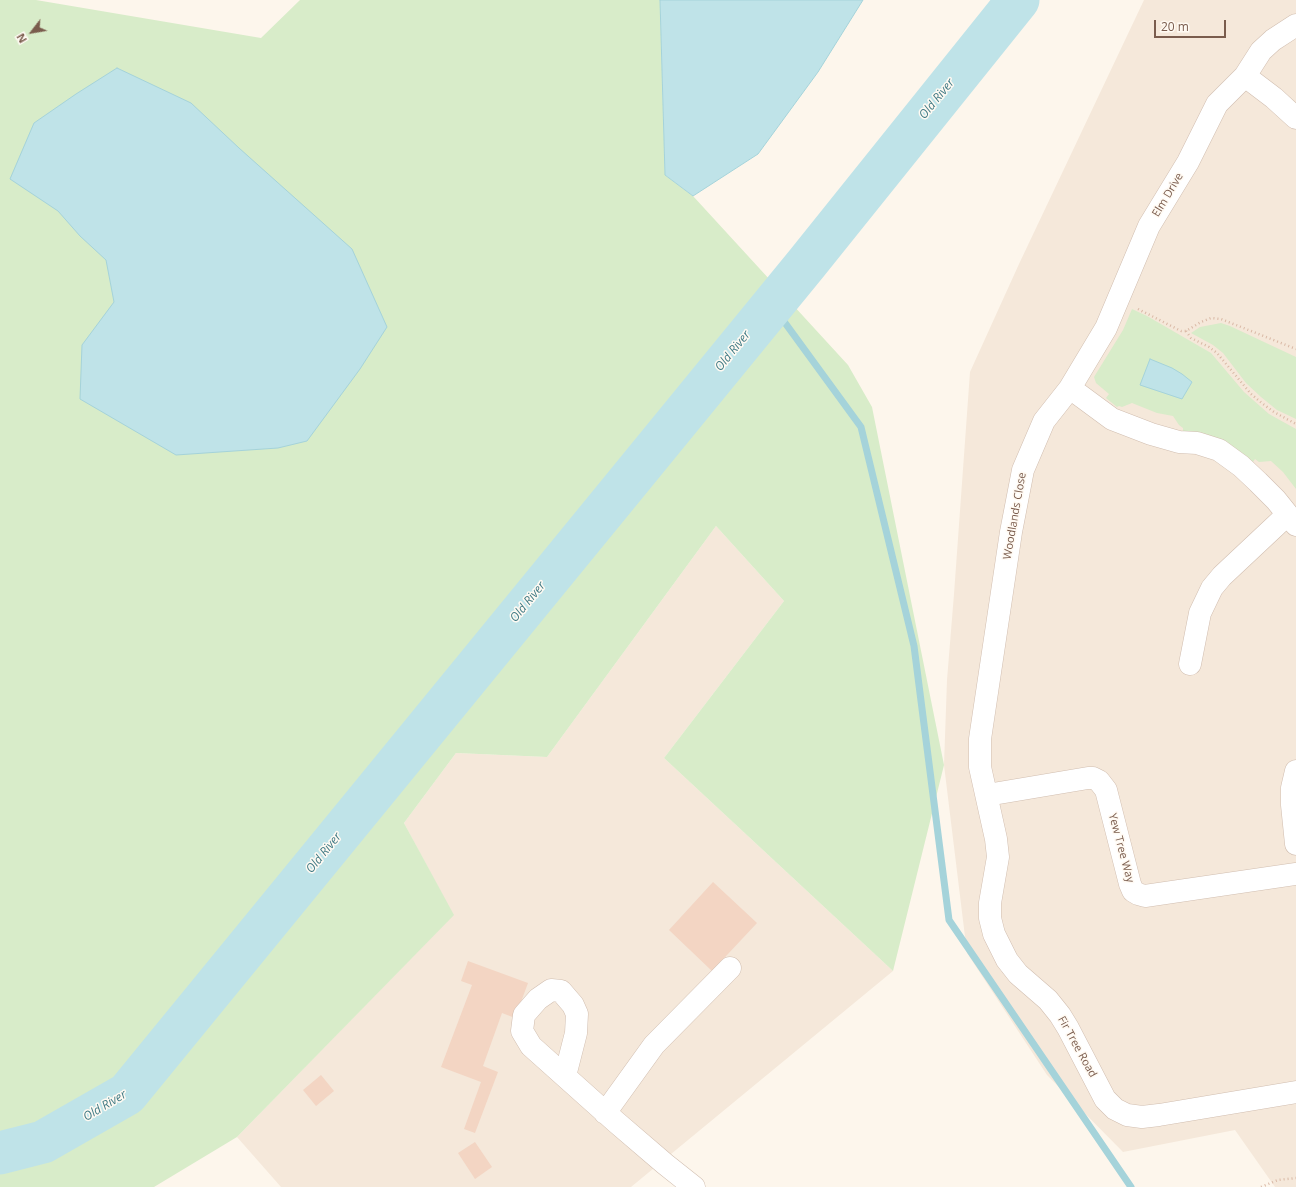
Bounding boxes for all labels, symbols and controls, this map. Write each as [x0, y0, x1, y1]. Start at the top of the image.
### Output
north arrow [12, 12, 52, 52]
scale bar [1156, 12, 1228, 38]
text: 20 m [1161, 18, 1189, 35]
text: N [13, 31, 30, 46]
water label: Old River [916, 76, 958, 122]
street label: Elm Drive [1150, 171, 1186, 219]
water label: Old River [712, 328, 754, 374]
street label: Woodlands Close [1001, 471, 1029, 561]
water label: Old River [507, 579, 549, 625]
street label: Yew Tree Way [1105, 812, 1137, 884]
water label: Old River [303, 830, 345, 876]
street label: Fir Tree Road [1055, 1014, 1099, 1080]
water label: Old River [81, 1088, 129, 1124]

